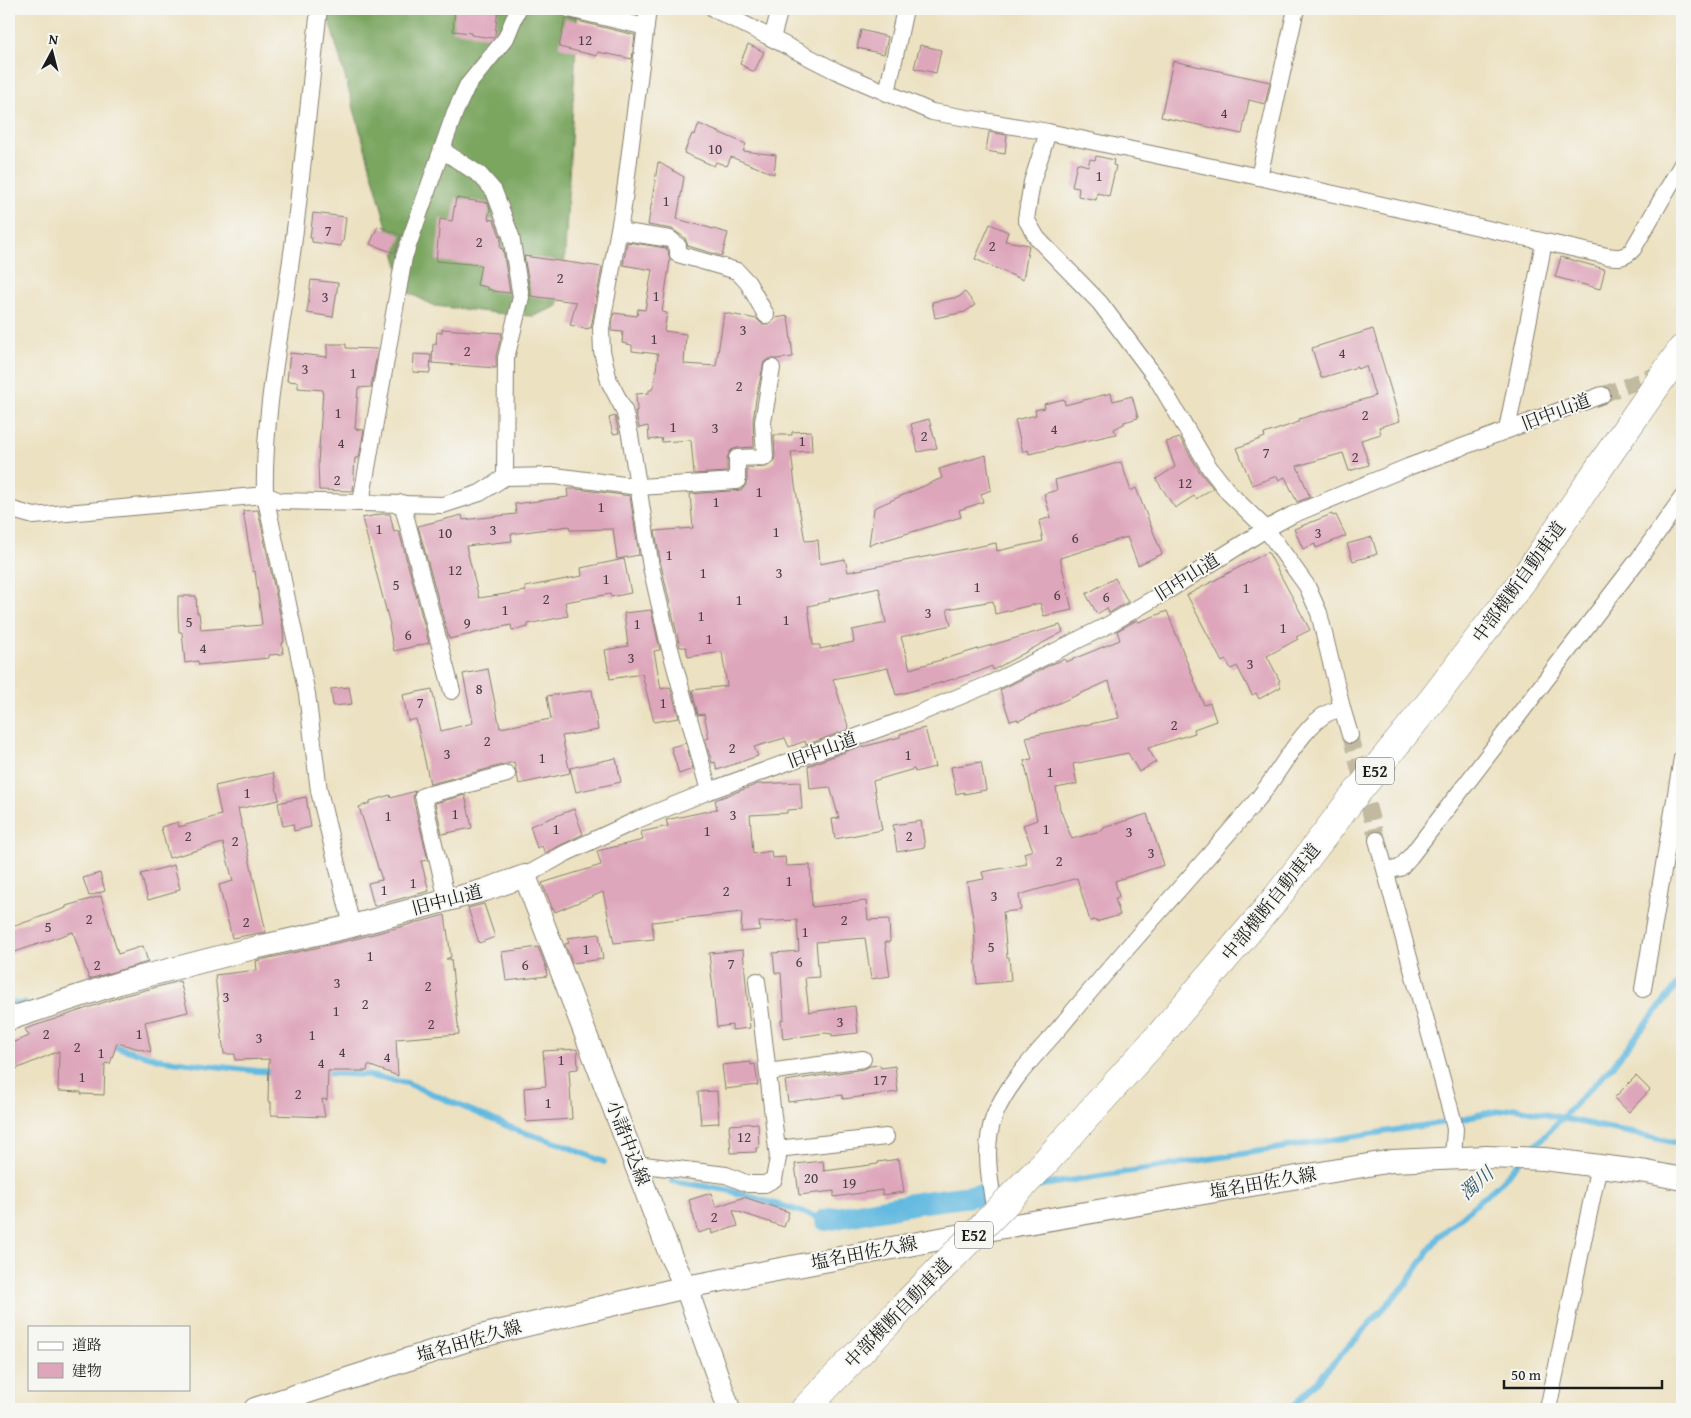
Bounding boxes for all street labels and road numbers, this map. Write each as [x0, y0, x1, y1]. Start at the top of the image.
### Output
street label: 旧中山道 [1517, 386, 1594, 437]
street label: 中部横断自動車道 [1465, 516, 1572, 648]
street label: 旧中山道 [1149, 546, 1224, 607]
street label: 旧中山道 [783, 725, 860, 775]
road number: E52 [1356, 758, 1394, 784]
street label: 中部横断自動車道 [1215, 837, 1326, 966]
street label: 旧中山道 [409, 877, 485, 922]
street label: 小諸中込線 [600, 1096, 657, 1190]
street label: 塩名田佐久線 [1207, 1160, 1318, 1205]
road number: E52 [955, 1222, 993, 1248]
street label: 塩名田佐久線 [808, 1229, 919, 1276]
street label: 中部横断自動車道 [838, 1251, 957, 1374]
street label: 塩名田佐久線 [413, 1313, 524, 1368]

